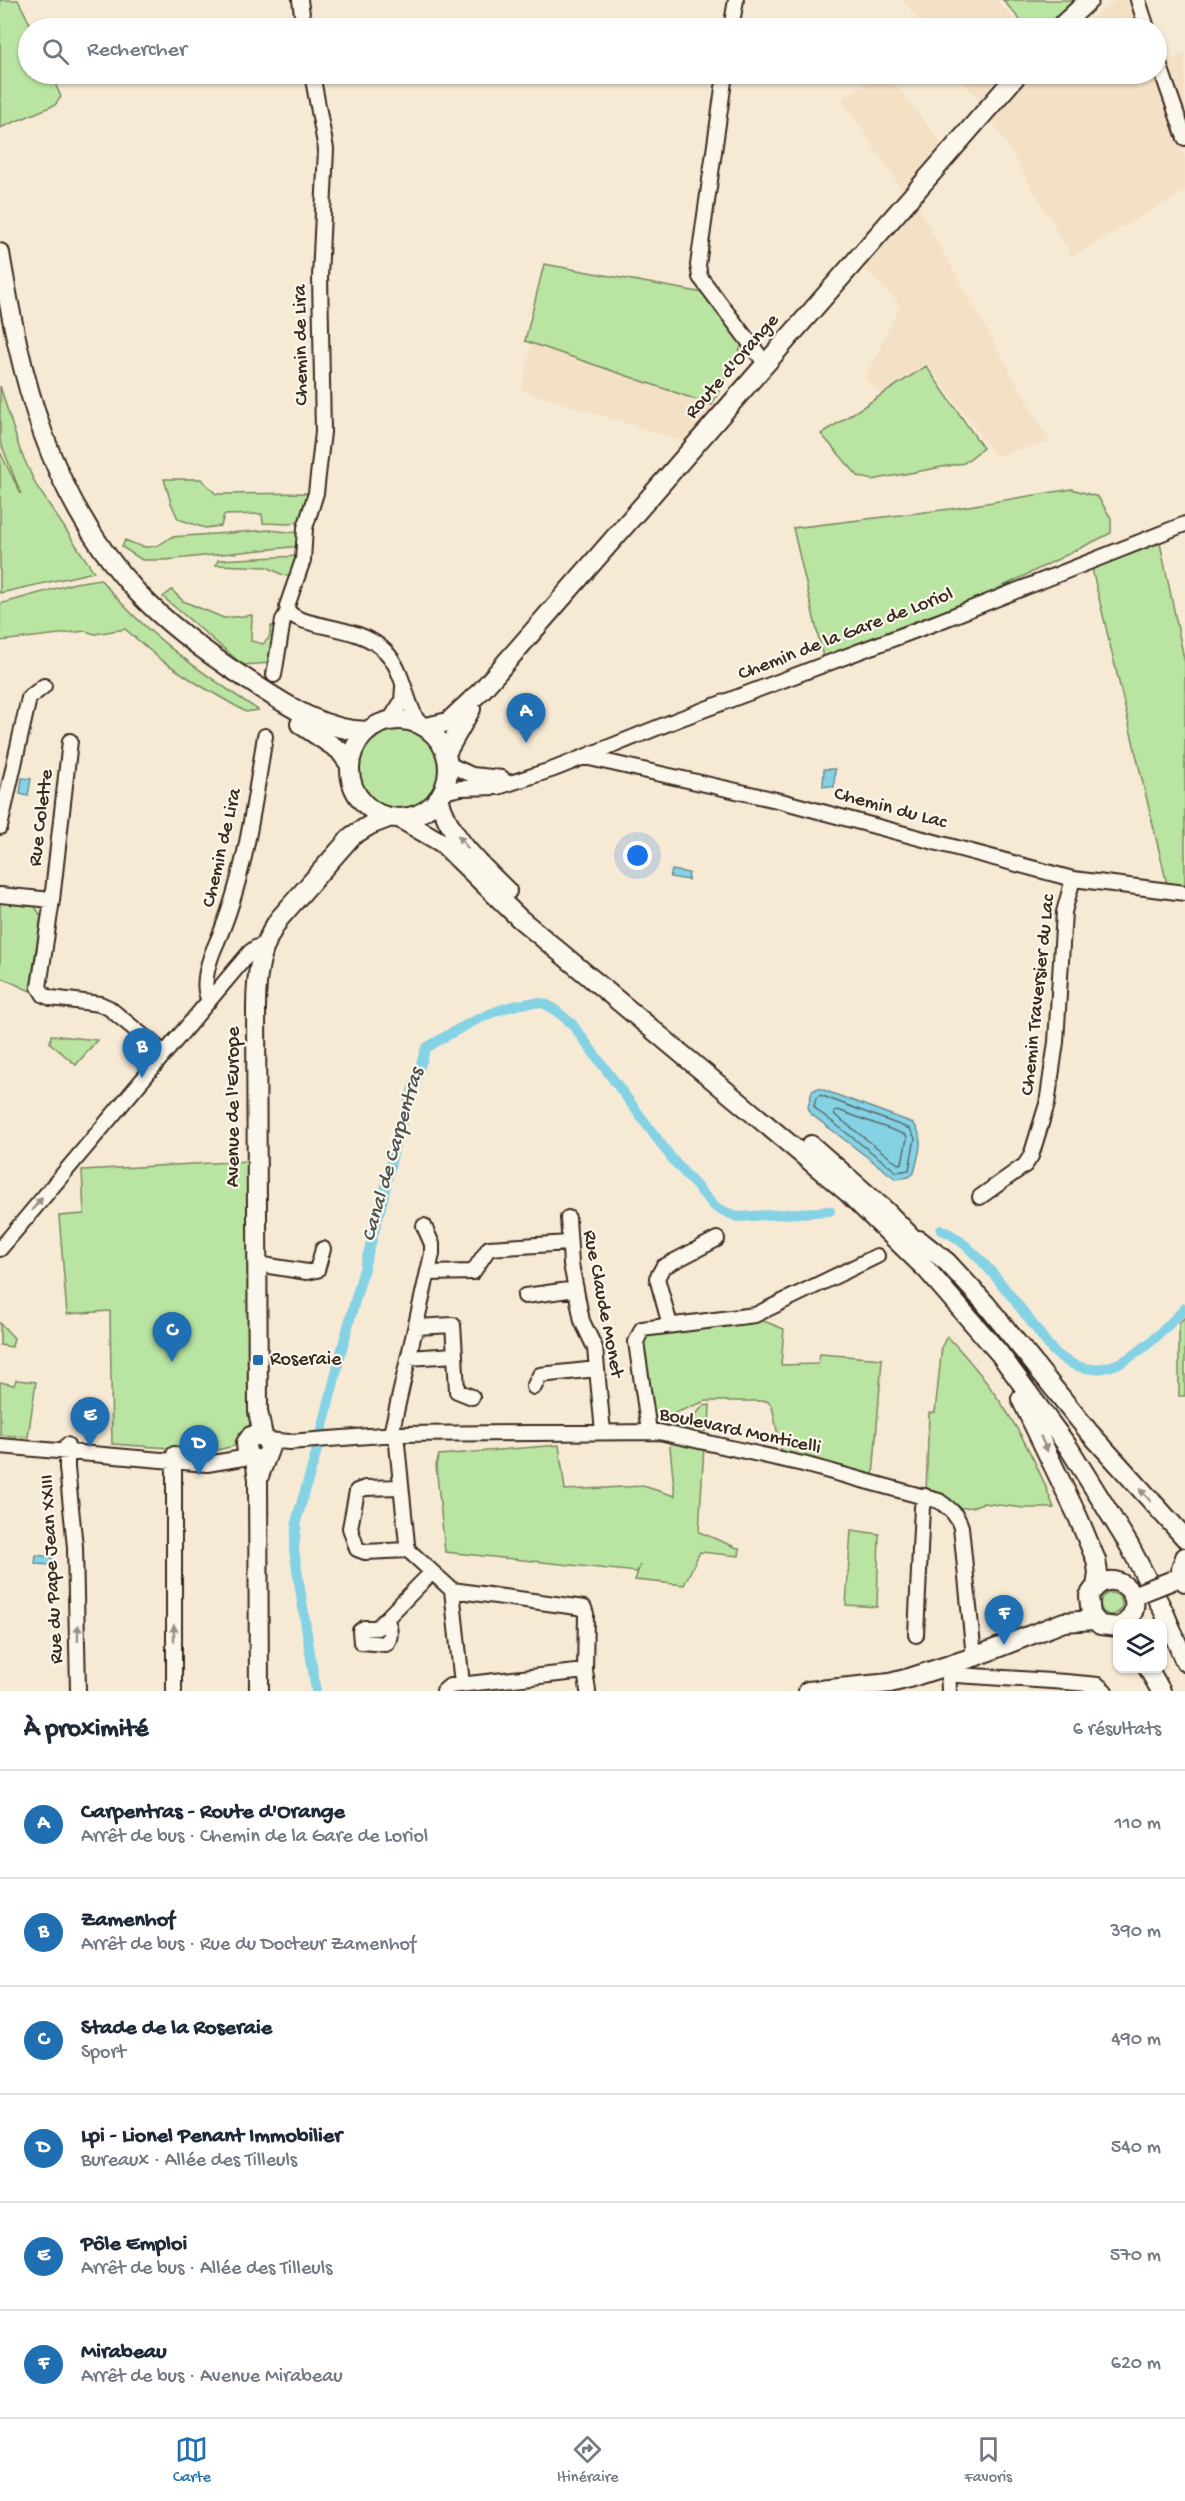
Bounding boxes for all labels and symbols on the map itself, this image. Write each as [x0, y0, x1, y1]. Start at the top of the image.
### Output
street label: Chemin de Lira [289, 283, 315, 406]
street label: Route d'Orange [681, 309, 785, 424]
street label: Chemin de la Gare de Loriol [735, 583, 957, 687]
pin: A [506, 694, 546, 743]
street label: Rue Colette [25, 768, 59, 868]
street label: Chemin du Lac [831, 783, 950, 835]
street label: Chemin de Lira [198, 785, 248, 910]
one-way arrow [457, 835, 469, 851]
your location [623, 841, 652, 870]
street label: Chemin Traversier du Lac [1017, 892, 1061, 1096]
street label: Avenue de l'Europe [223, 1026, 246, 1187]
pin: B [122, 1028, 162, 1078]
water label: Canal de Carpentras [357, 1063, 431, 1245]
one-way arrow [31, 1196, 44, 1212]
street label: Rue Claude Monet [576, 1228, 628, 1381]
pin: C [152, 1312, 192, 1362]
place label: Roseraie [270, 1349, 342, 1372]
marker: Roseraie [251, 1353, 265, 1367]
pin: E [70, 1398, 110, 1447]
street label: Boulevard Monticelli [656, 1403, 823, 1460]
pin: D [180, 1426, 218, 1475]
one-way arrow [1040, 1435, 1049, 1452]
street label: Rue du Pape Jean XXIII [37, 1474, 69, 1664]
one-way arrow [1139, 1488, 1152, 1503]
pin: F [984, 1596, 1024, 1645]
one-way arrow [73, 1623, 83, 1642]
one-way arrow [169, 1623, 179, 1642]

